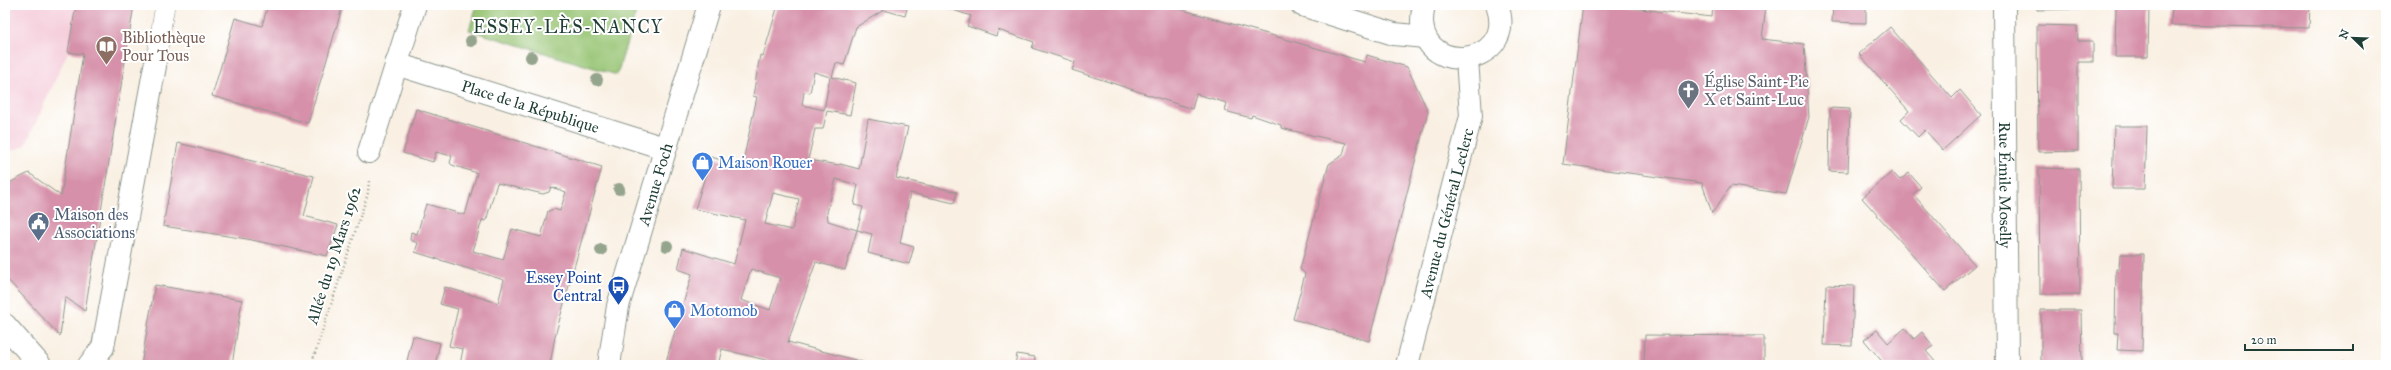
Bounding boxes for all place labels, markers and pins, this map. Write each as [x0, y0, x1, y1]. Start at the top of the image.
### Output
place label: Bibliothèque Pour Tous [122, 28, 206, 65]
library icon: Bibliothèque Pour Tous [93, 33, 119, 66]
place label: Église Saint-Pie X et Saint-Luc [1704, 70, 1809, 109]
church icon: Église Saint-Pie X et Saint-Luc [1676, 77, 1702, 110]
shop icon: Maison Rouer [690, 149, 716, 182]
place label: Maison Rouer [718, 153, 812, 172]
place label: Maison des Associations [53, 205, 135, 242]
public building icon: Maison des Associations [26, 210, 52, 243]
place label: Essey Point Central [526, 268, 603, 305]
bus stop icon: Essey Point Central [605, 273, 631, 306]
shop icon: Motomob [662, 297, 688, 330]
place label: Motomob [690, 301, 758, 320]

